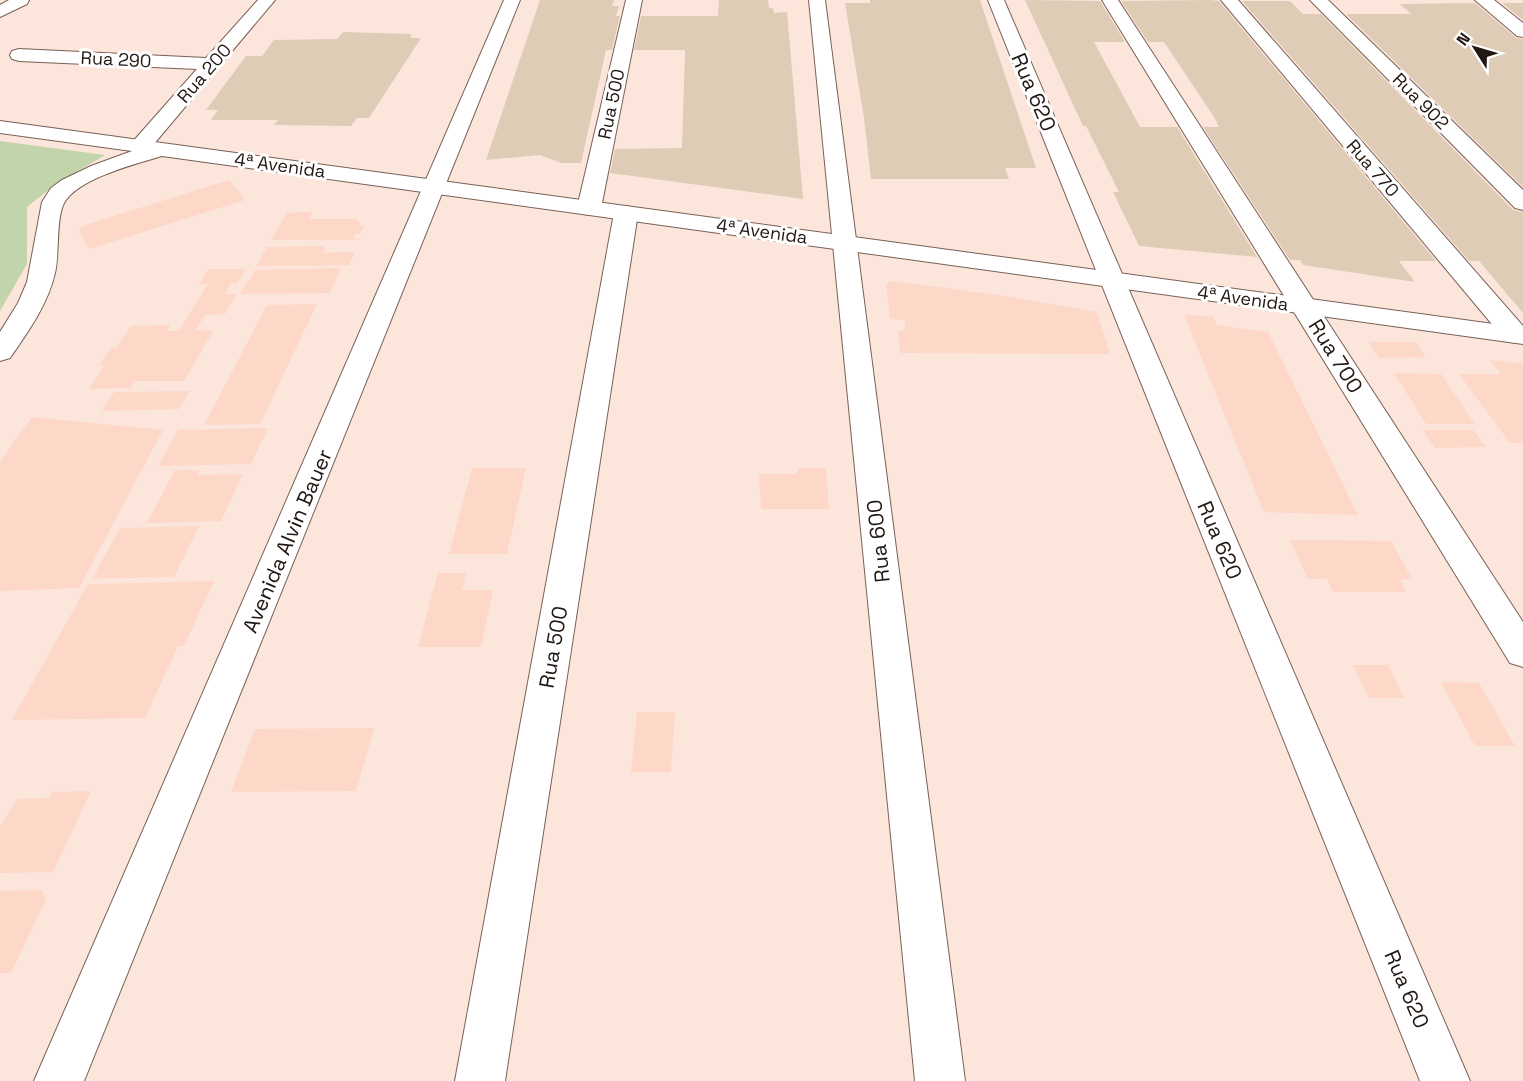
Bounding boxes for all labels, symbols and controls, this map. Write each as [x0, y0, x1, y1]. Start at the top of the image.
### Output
north arrow [1445, 18, 1505, 78]
text: N [1452, 29, 1475, 50]
street label: Rua 200 [172, 39, 236, 107]
street label: Rua 290 [80, 46, 152, 72]
street label: Rua 620 [1005, 49, 1063, 135]
street label: Rua 500 [592, 67, 630, 141]
street label: Rua 902 [1388, 68, 1454, 134]
street label: Rua 770 [1342, 134, 1404, 202]
street label: 4ª Avenida [233, 147, 327, 183]
street label: 4ª Avenida [715, 213, 809, 249]
street label: 4ª Avenida [1196, 280, 1290, 316]
street label: Rua 700 [1303, 314, 1369, 398]
street label: Avenida Alvin Bauer [236, 445, 338, 637]
street label: Rua 620 [1191, 497, 1249, 583]
street label: Rua 600 [860, 498, 896, 584]
street label: Rua 500 [532, 604, 574, 690]
street label: Rua 620 [1378, 946, 1436, 1032]

